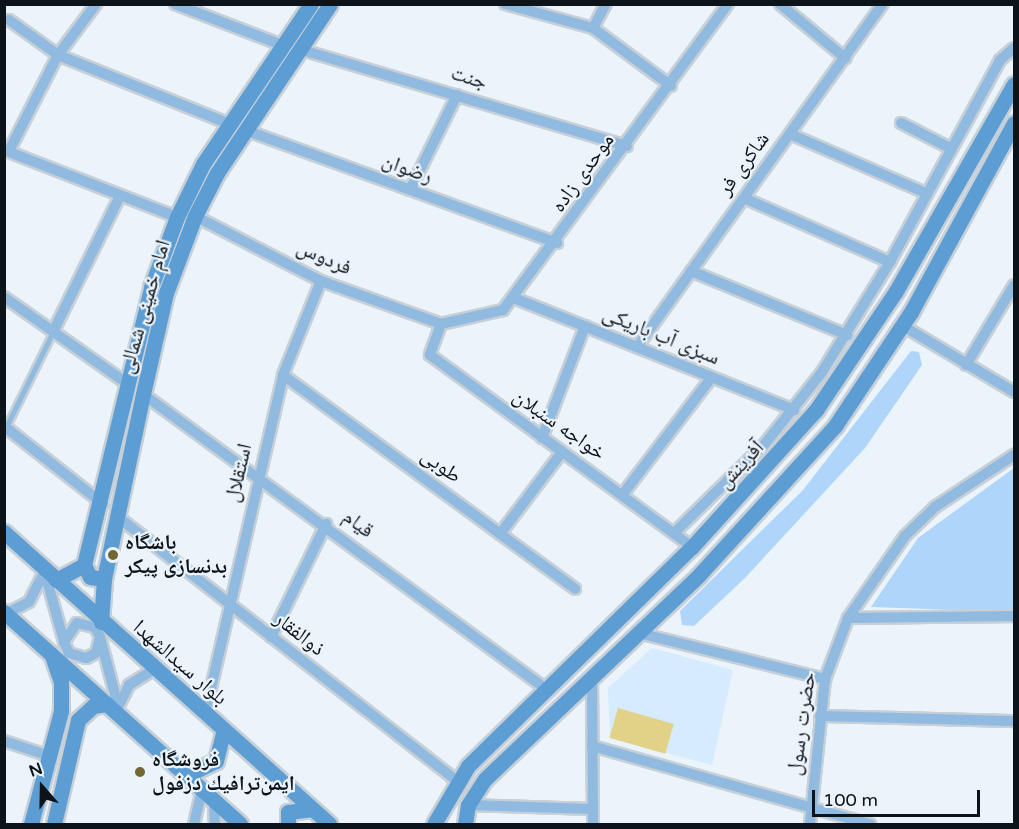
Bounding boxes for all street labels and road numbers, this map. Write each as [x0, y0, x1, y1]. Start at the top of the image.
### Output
street label: جنت [448, 61, 490, 95]
street label: شاکری فر [713, 127, 775, 201]
street label: موحدی زاده [546, 129, 620, 217]
street label: رضوان [378, 148, 436, 190]
street label: فردوس [293, 235, 355, 281]
street label: امام خمینی شمالی [114, 237, 176, 377]
street label: سبزی آب باریکی [599, 301, 723, 371]
street label: خواجه سنبلان [508, 384, 610, 466]
street label: آفرینش [712, 436, 770, 494]
street label: استقلال [220, 441, 258, 505]
street label: طوبی [416, 443, 466, 489]
street label: قیام [338, 504, 378, 544]
street label: ذوالفقار [269, 606, 329, 662]
street label: بلوار سیدالشهدا [128, 615, 232, 711]
street label: حضرت رسول [782, 671, 822, 777]

